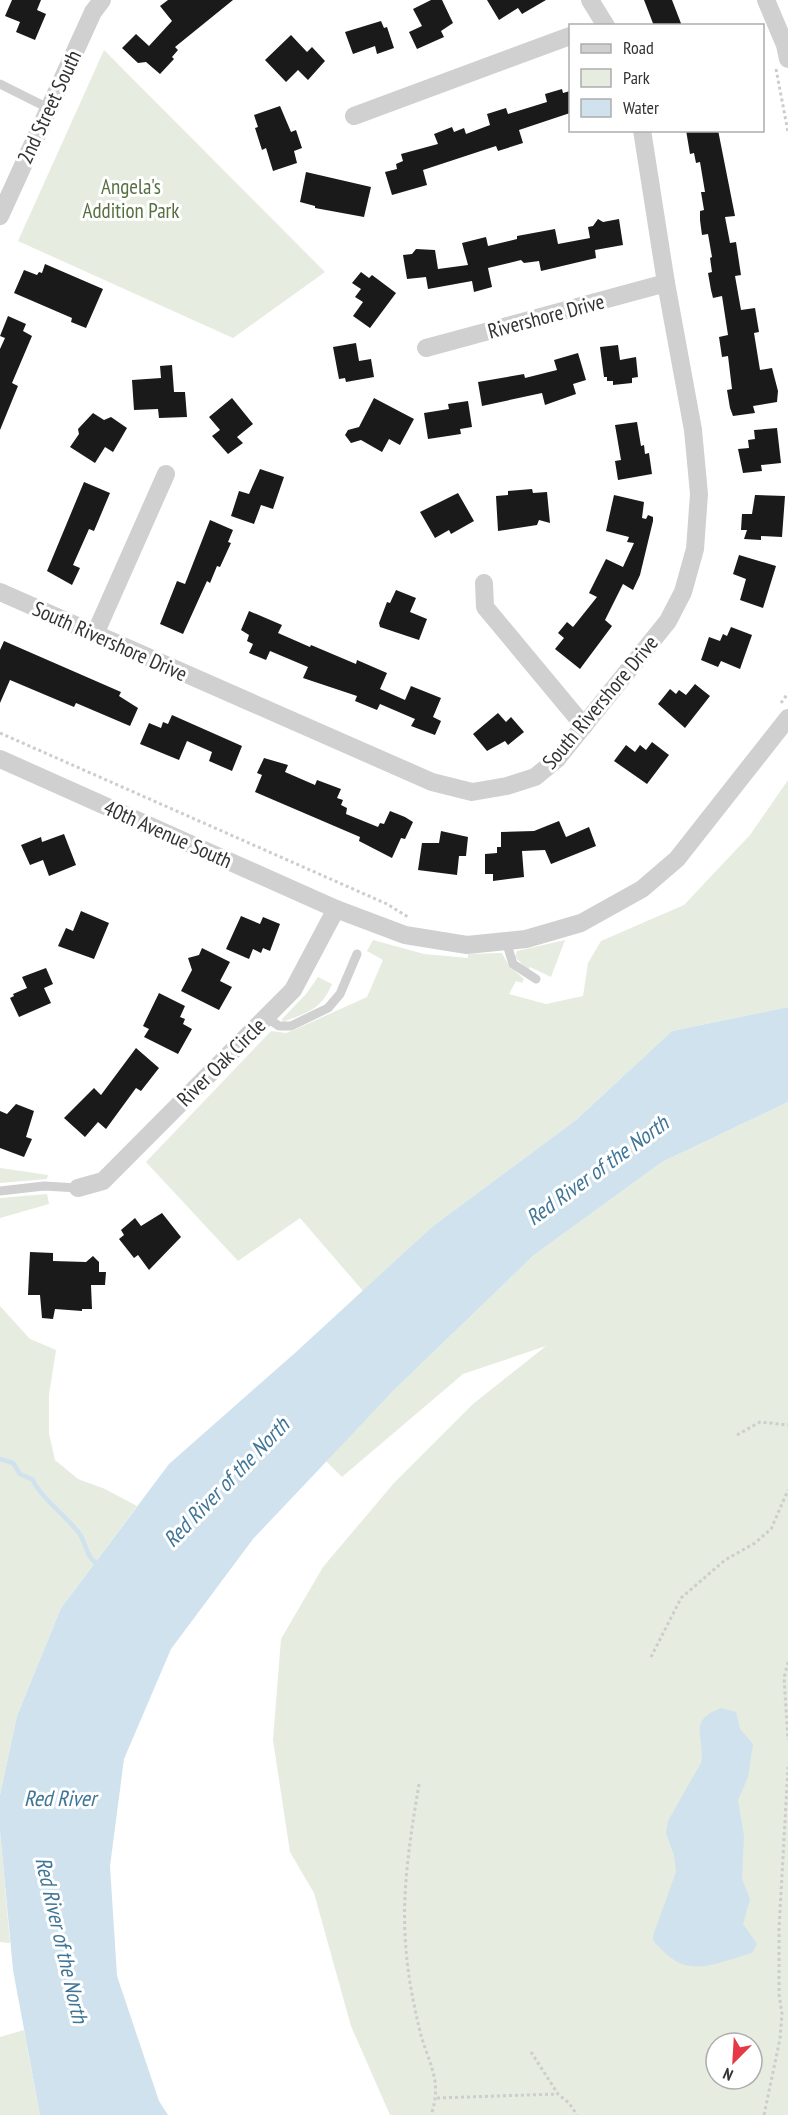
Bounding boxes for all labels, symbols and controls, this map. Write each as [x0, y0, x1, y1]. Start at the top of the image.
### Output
legend [569, 24, 764, 132]
text: Road [623, 36, 654, 59]
street label: 2nd Street South [11, 46, 87, 168]
text: Park [623, 66, 650, 89]
text: Water [623, 96, 659, 119]
park label: Angela's Addition Park [83, 173, 179, 224]
street label: Rivershore Drive [485, 287, 607, 345]
street label: South Rivershore Drive [29, 595, 191, 687]
street label: South Rivershore Drive [536, 630, 664, 774]
street label: 40th Avenue South [100, 794, 236, 874]
street label: River Oak Circle [171, 1012, 271, 1112]
water label: Red River of the North [520, 1108, 675, 1231]
water label: Red River of the North [157, 1410, 296, 1553]
water label: Red River [24, 1784, 99, 1812]
water label: Red River of the North [29, 1854, 95, 2027]
north arrow [704, 2031, 764, 2091]
text: N [720, 2064, 736, 2086]

